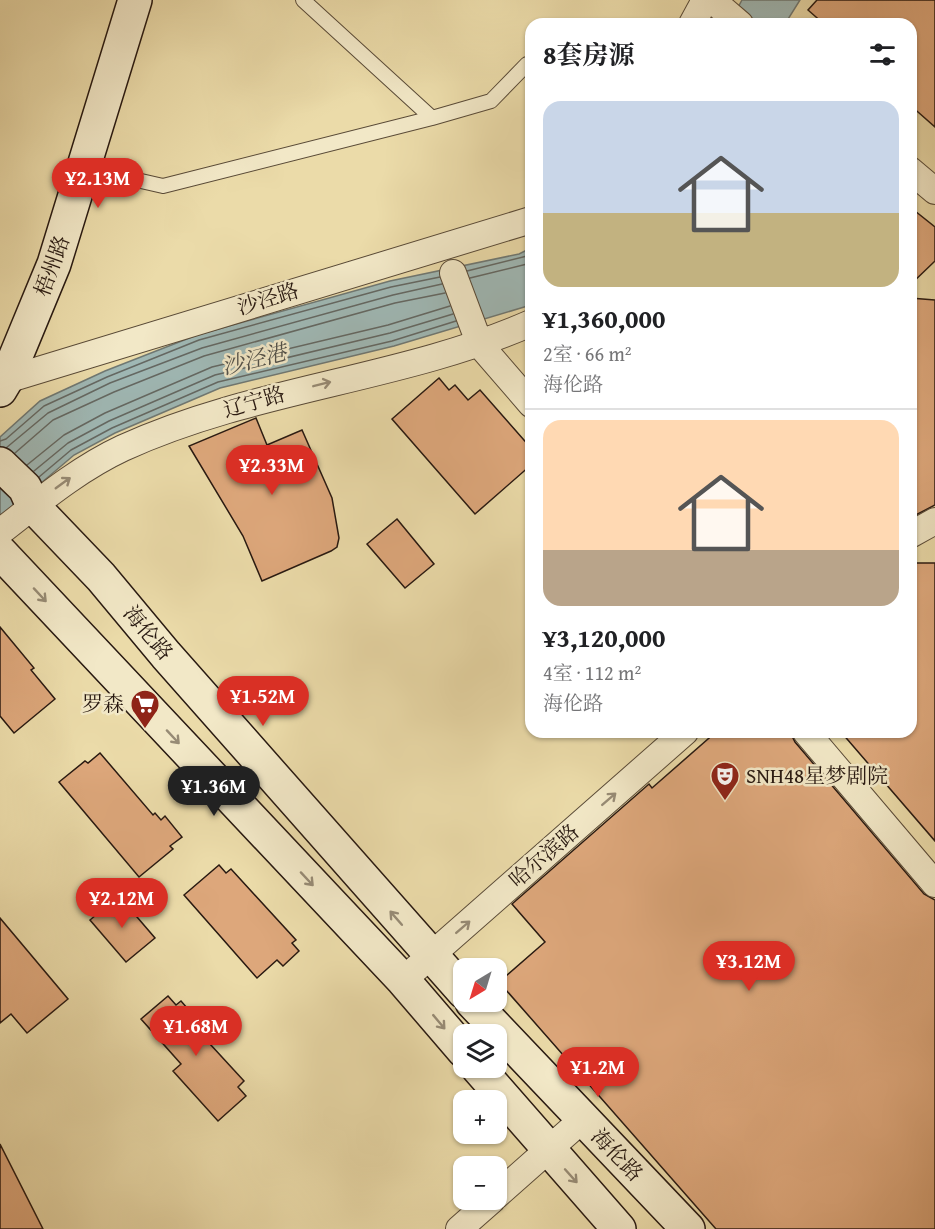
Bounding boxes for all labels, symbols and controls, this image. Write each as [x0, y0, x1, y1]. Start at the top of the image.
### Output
text: 8套房源 [543, 35, 634, 74]
icon: filters [866, 38, 899, 71]
icon: home [667, 140, 775, 248]
pin: ¥2.13M [49, 158, 147, 209]
text: ¥2.13M [66, 163, 130, 192]
street label: 梧州路 [26, 231, 77, 301]
street label: 沙泾路 [233, 274, 303, 323]
text: ¥1,360,000 [543, 299, 665, 338]
water label: 沙泾港 [218, 335, 293, 383]
text: 2室 · 66 m² [543, 339, 632, 368]
text: 海伦路 [543, 369, 603, 398]
one-way arrow [312, 377, 331, 389]
street label: 辽宁路 [219, 378, 288, 425]
pin: ¥2.33M [223, 445, 321, 496]
text: ¥2.33M [240, 450, 304, 479]
icon: home [667, 459, 775, 567]
one-way arrow [55, 477, 71, 490]
one-way arrow [33, 587, 47, 602]
street label: 海伦路 [116, 599, 181, 667]
text: ¥3,120,000 [543, 618, 665, 657]
text: 4室 · 112 m² [543, 658, 641, 687]
pin: ¥1.52M [214, 676, 312, 727]
text: ¥1.52M [231, 681, 295, 710]
place label: 罗森 [82, 688, 124, 719]
supermarket icon: 罗森 [129, 688, 161, 730]
text: 海伦路 [543, 688, 603, 717]
one-way arrow [166, 729, 180, 744]
theatre icon: SNH48星梦剧院 [709, 760, 741, 802]
place label: SNH48星梦剧院 [746, 760, 888, 791]
pin: ¥1.36M [165, 766, 263, 817]
text: ¥1.36M [182, 771, 246, 800]
one-way arrow [602, 792, 617, 806]
street label: 哈尔滨路 [502, 816, 586, 895]
one-way arrow [300, 871, 315, 886]
pin: ¥2.12M [73, 878, 171, 929]
text: ¥2.12M [90, 883, 154, 912]
one-way arrow [389, 911, 403, 926]
one-way arrow [455, 920, 470, 934]
pin: ¥3.12M [700, 941, 798, 992]
text: ¥3.12M [717, 946, 781, 975]
north arrow [453, 958, 507, 1012]
map controls [453, 958, 507, 1210]
pin: ¥1.68M [147, 1006, 245, 1057]
text: ¥1.68M [164, 1011, 228, 1040]
one-way arrow [433, 1014, 446, 1030]
button: layers [453, 1024, 507, 1078]
pin: ¥1.2M [556, 1047, 640, 1098]
text: ¥1.2M [571, 1052, 625, 1081]
button: + [453, 1090, 507, 1144]
street label: 海伦路 [584, 1121, 650, 1188]
button: − [453, 1156, 507, 1210]
one-way arrow [564, 1168, 578, 1183]

